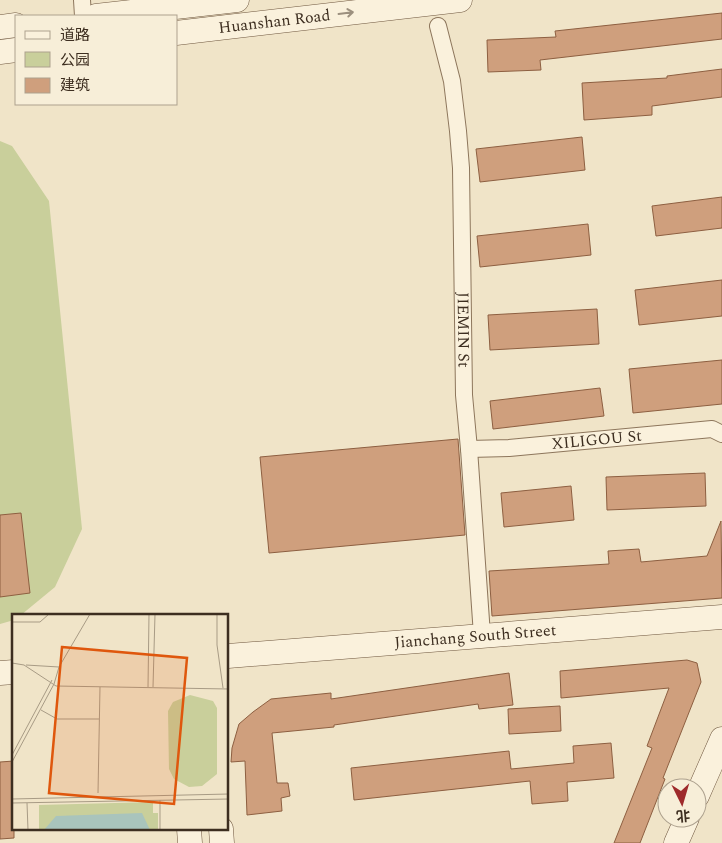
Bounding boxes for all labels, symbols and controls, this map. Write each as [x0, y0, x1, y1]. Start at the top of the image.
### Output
street label: Huanshan Road [217, 3, 332, 40]
one-way arrow [338, 8, 354, 18]
legend [15, 15, 178, 105]
text: 道路 [60, 24, 90, 47]
text: 公园 [60, 49, 90, 72]
text: 建筑 [60, 74, 90, 97]
street label: JIEMIN St [451, 292, 476, 368]
street label: XILIGOU St [550, 424, 643, 456]
inset map [12, 614, 229, 830]
street label: Jianchang South Street [393, 618, 557, 655]
north arrow [657, 778, 707, 828]
text: 北 [675, 804, 691, 827]

